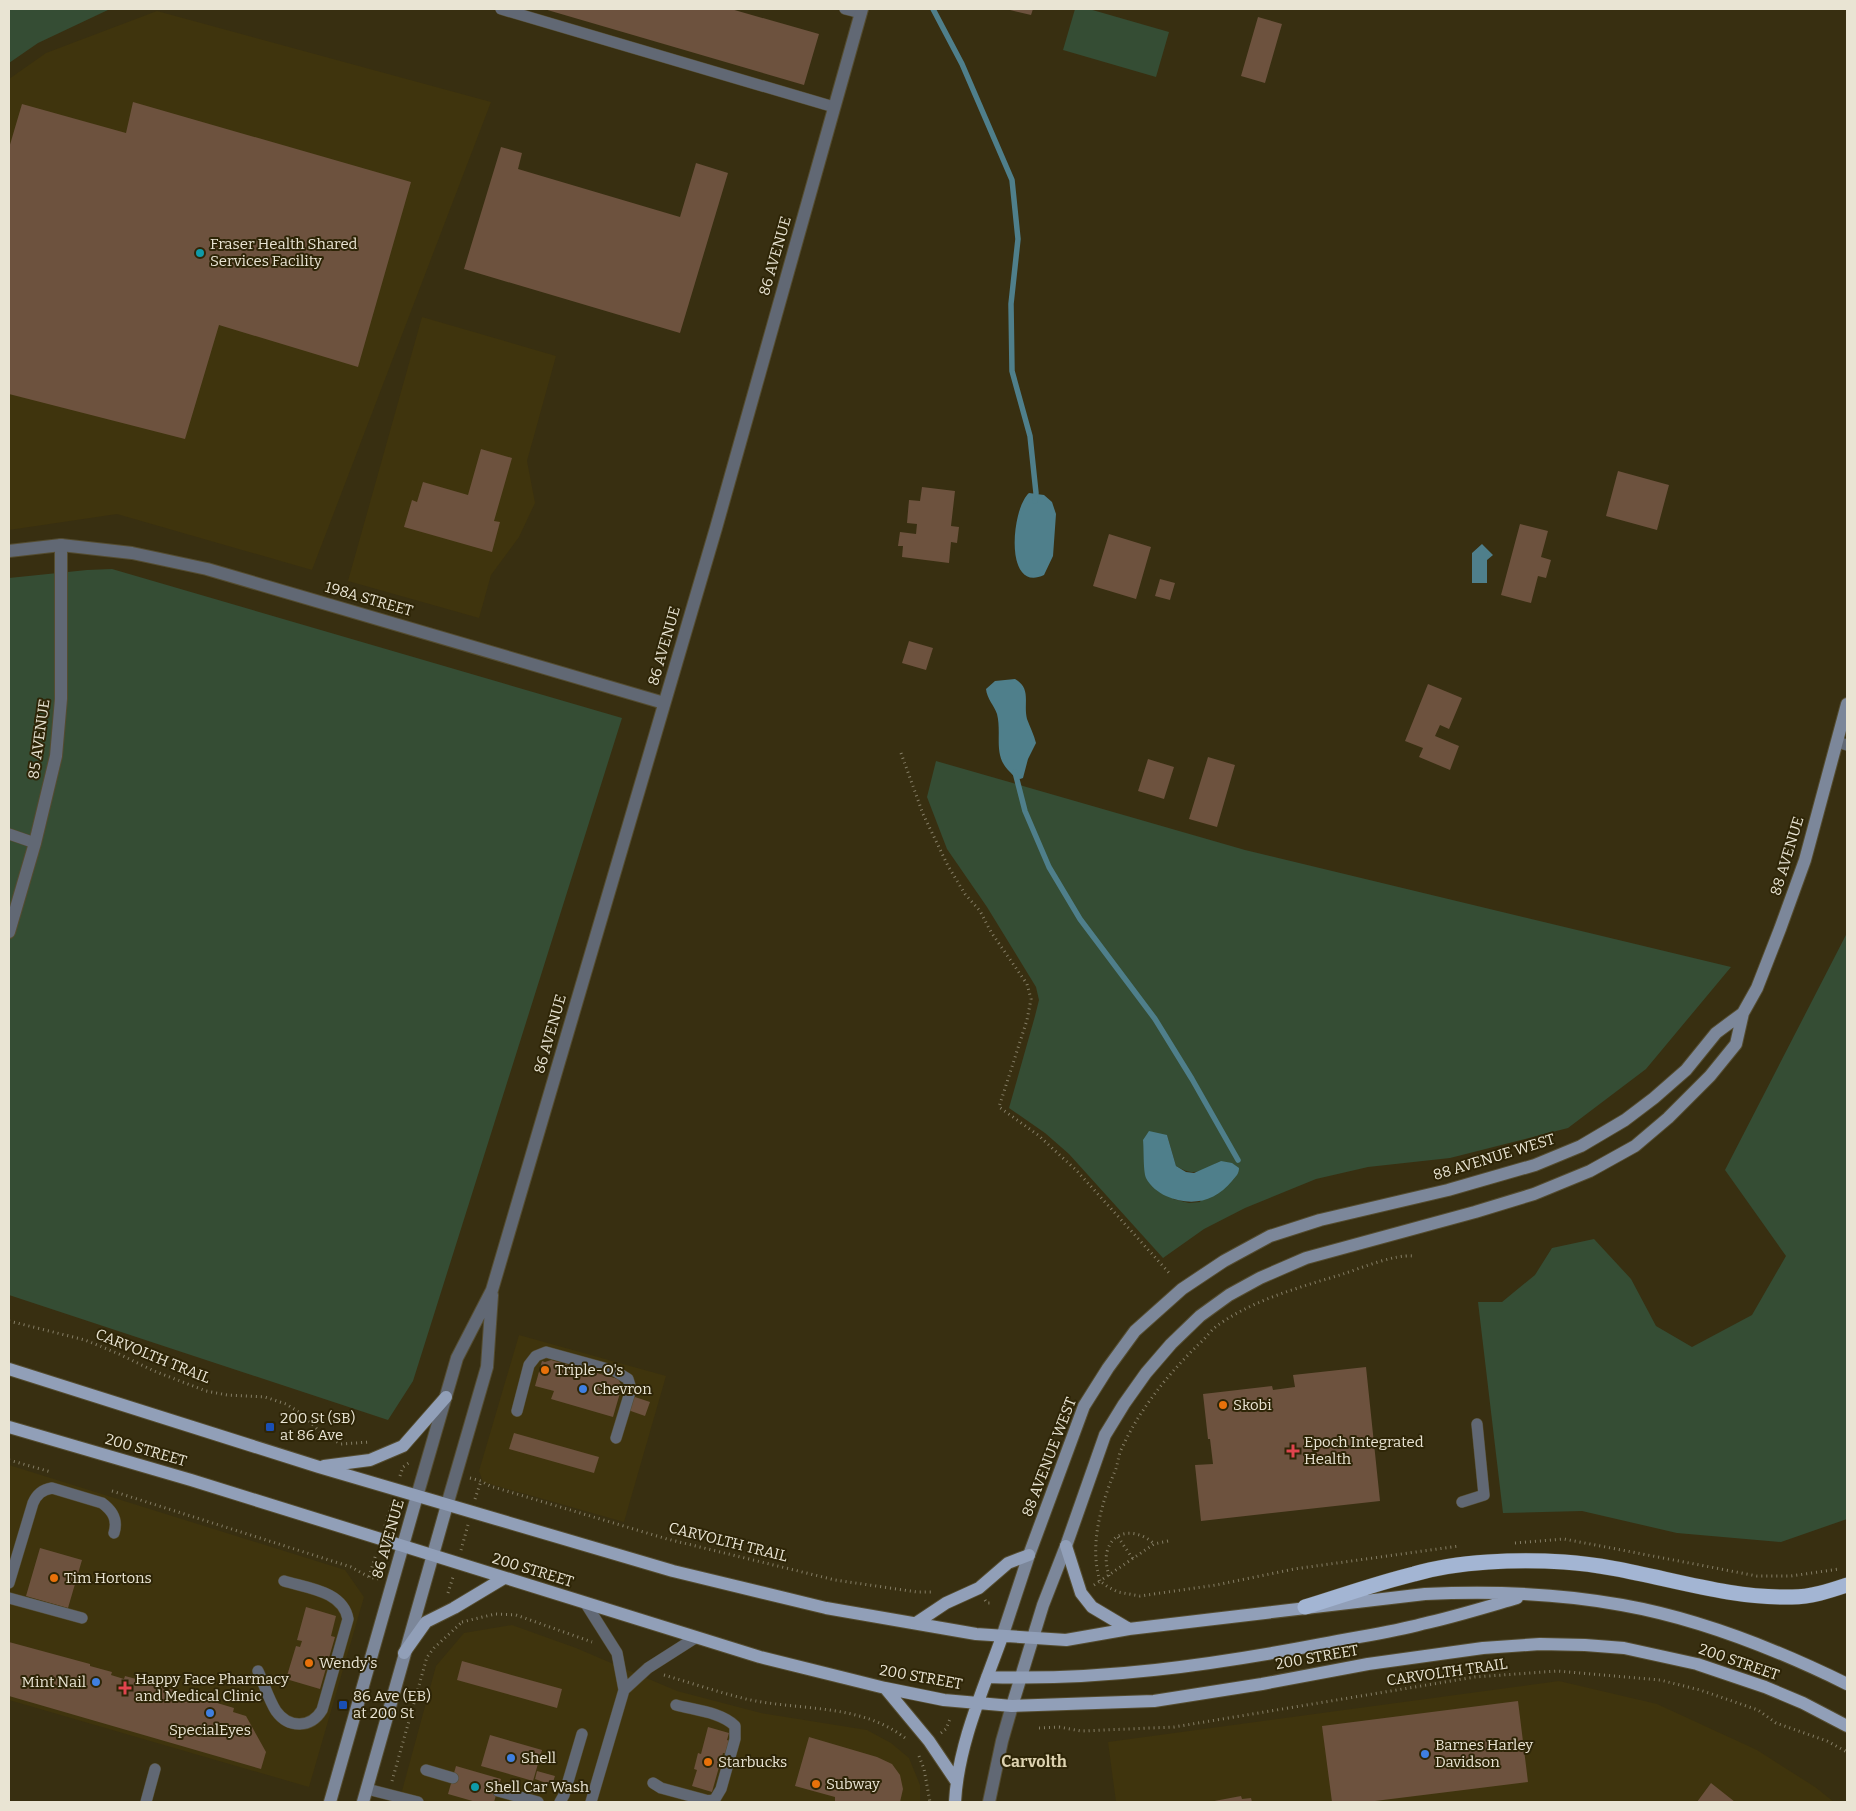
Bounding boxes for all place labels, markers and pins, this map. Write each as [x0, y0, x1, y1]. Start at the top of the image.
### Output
place label: Fraser Health Shared Services Facility [210, 235, 358, 270]
marker: Fraser Health Shared Services Facility [194, 247, 206, 259]
place label: Triple-O's [555, 1361, 623, 1379]
marker: Triple-O's [539, 1364, 551, 1376]
place label: Chevron [593, 1380, 652, 1398]
marker: Chevron [577, 1383, 589, 1395]
place label: Skobi [1233, 1396, 1272, 1414]
marker: Skobi [1217, 1399, 1229, 1411]
place label: 200 St (SB) at 86 Ave [280, 1409, 355, 1444]
marker: 200 St (SB) at 86 Ave [264, 1421, 276, 1433]
place label: Epoch Integrated Health [1304, 1433, 1424, 1468]
marker: Epoch Integrated Health [1286, 1444, 1300, 1458]
place label: Tim Hortons [64, 1569, 152, 1587]
marker: Tim Hortons [48, 1572, 60, 1584]
place label: Wendy's [319, 1654, 377, 1672]
marker: Wendy's [303, 1657, 315, 1669]
place label: Happy Face Pharmacy and Medical Clinic [135, 1670, 289, 1705]
place label: Mint Nail [22, 1673, 86, 1691]
marker: Mint Nail [90, 1676, 102, 1688]
marker: Happy Face Pharmacy and Medical Clinic [119, 1682, 131, 1694]
place label: 86 Ave (EB) at 200 St [353, 1687, 431, 1722]
marker: 86 Ave (EB) at 200 St [337, 1699, 349, 1711]
marker: SpecialEyes [204, 1707, 216, 1719]
place label: SpecialEyes [169, 1721, 251, 1739]
place label: Barnes Harley Davidson [1435, 1736, 1533, 1771]
marker: Barnes Harley Davidson [1419, 1748, 1431, 1760]
place label: Shell [521, 1749, 556, 1767]
marker: Shell [505, 1752, 517, 1764]
place label: Starbucks [718, 1753, 787, 1771]
marker: Starbucks [702, 1756, 714, 1768]
place label: Subway [826, 1775, 880, 1793]
place label: Shell Car Wash [485, 1778, 590, 1796]
marker: Subway [810, 1778, 822, 1790]
marker: Shell Car Wash [469, 1781, 481, 1793]

